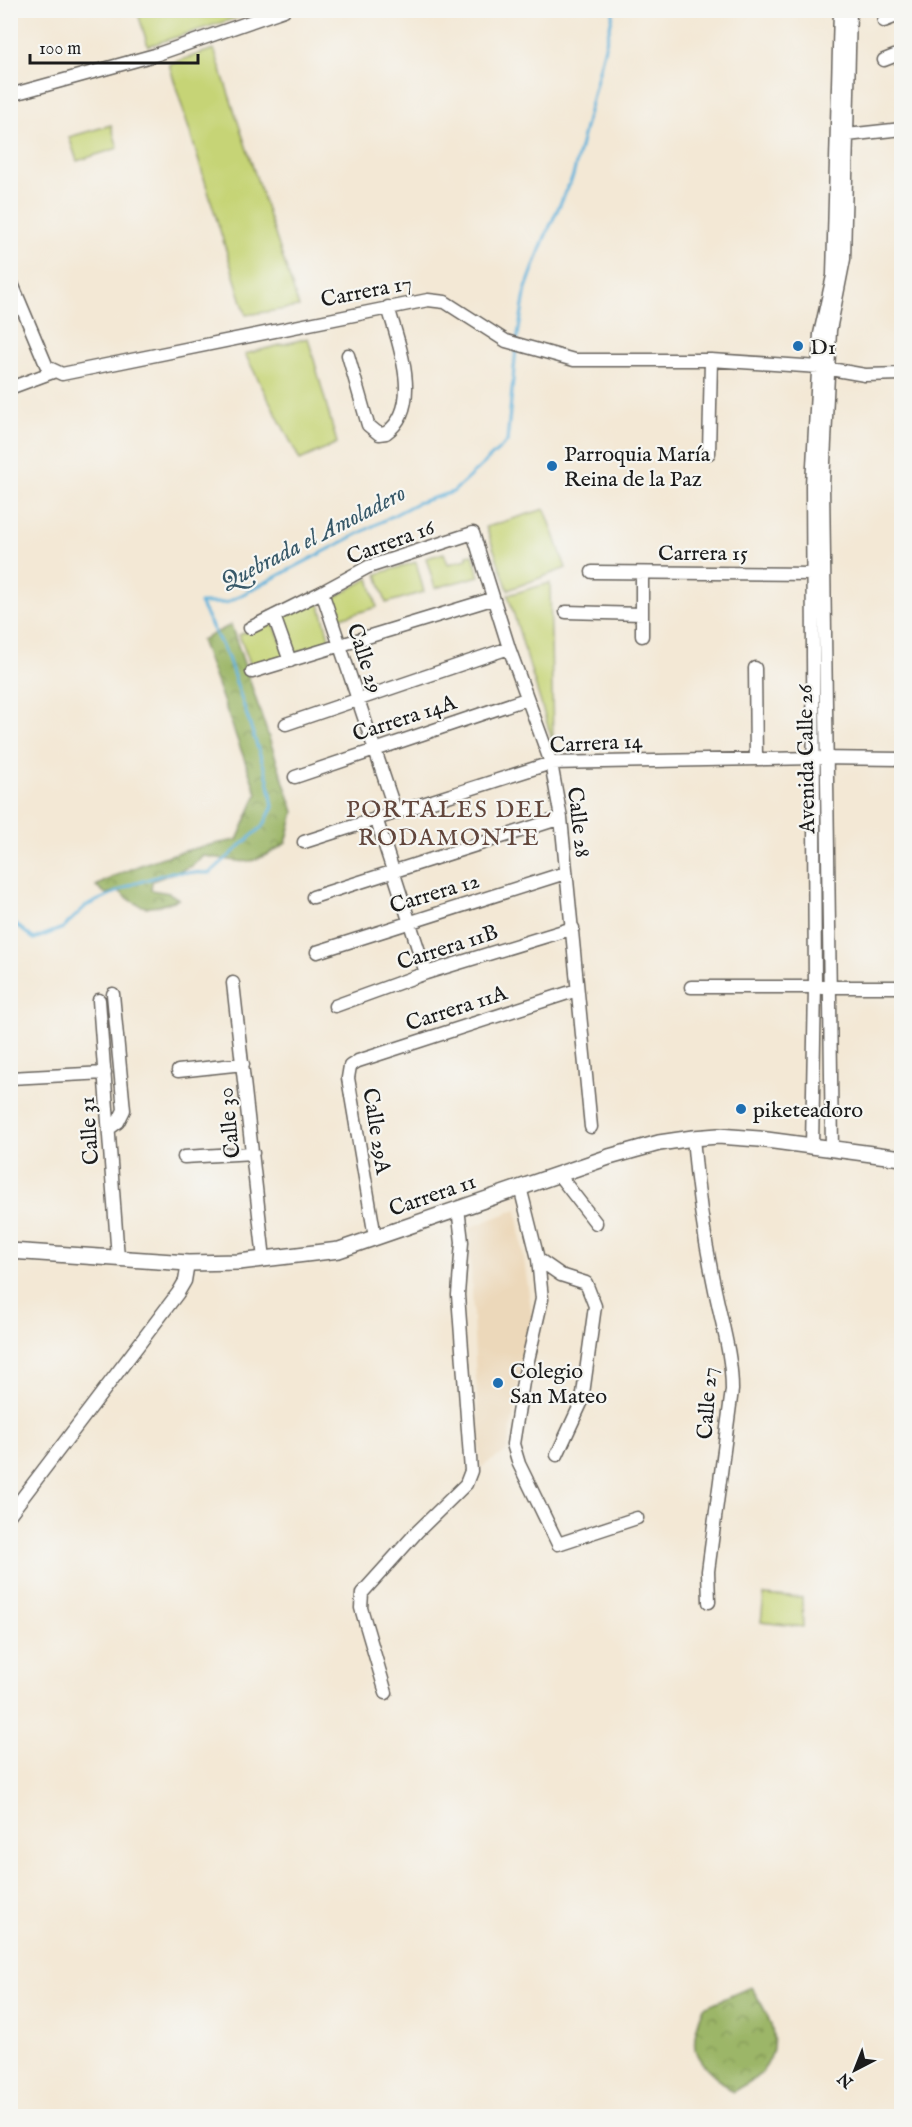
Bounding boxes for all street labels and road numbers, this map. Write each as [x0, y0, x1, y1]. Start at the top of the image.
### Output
street label: Carrera 17 [318, 269, 414, 315]
street label: Carrera 16 [343, 514, 439, 572]
street label: Carrera 15 [658, 540, 748, 568]
street label: Calle 29 [340, 620, 389, 697]
street label: Avenida Calle 26 [792, 683, 822, 835]
street label: Carrera 14A [349, 689, 461, 749]
street label: Carrera 14 [549, 728, 643, 760]
street label: Calle 28 [560, 785, 596, 859]
street label: Carrera 12 [386, 867, 483, 921]
street label: Carrera 11B [393, 918, 502, 977]
street label: Carrera 11A [402, 979, 512, 1038]
street label: Calle 30 [212, 1086, 248, 1160]
street label: Calle 29A [355, 1086, 397, 1178]
street label: Calle 31 [74, 1096, 106, 1166]
street label: Carrera 11 [385, 1168, 480, 1224]
street label: Calle 27 [692, 1366, 724, 1440]

